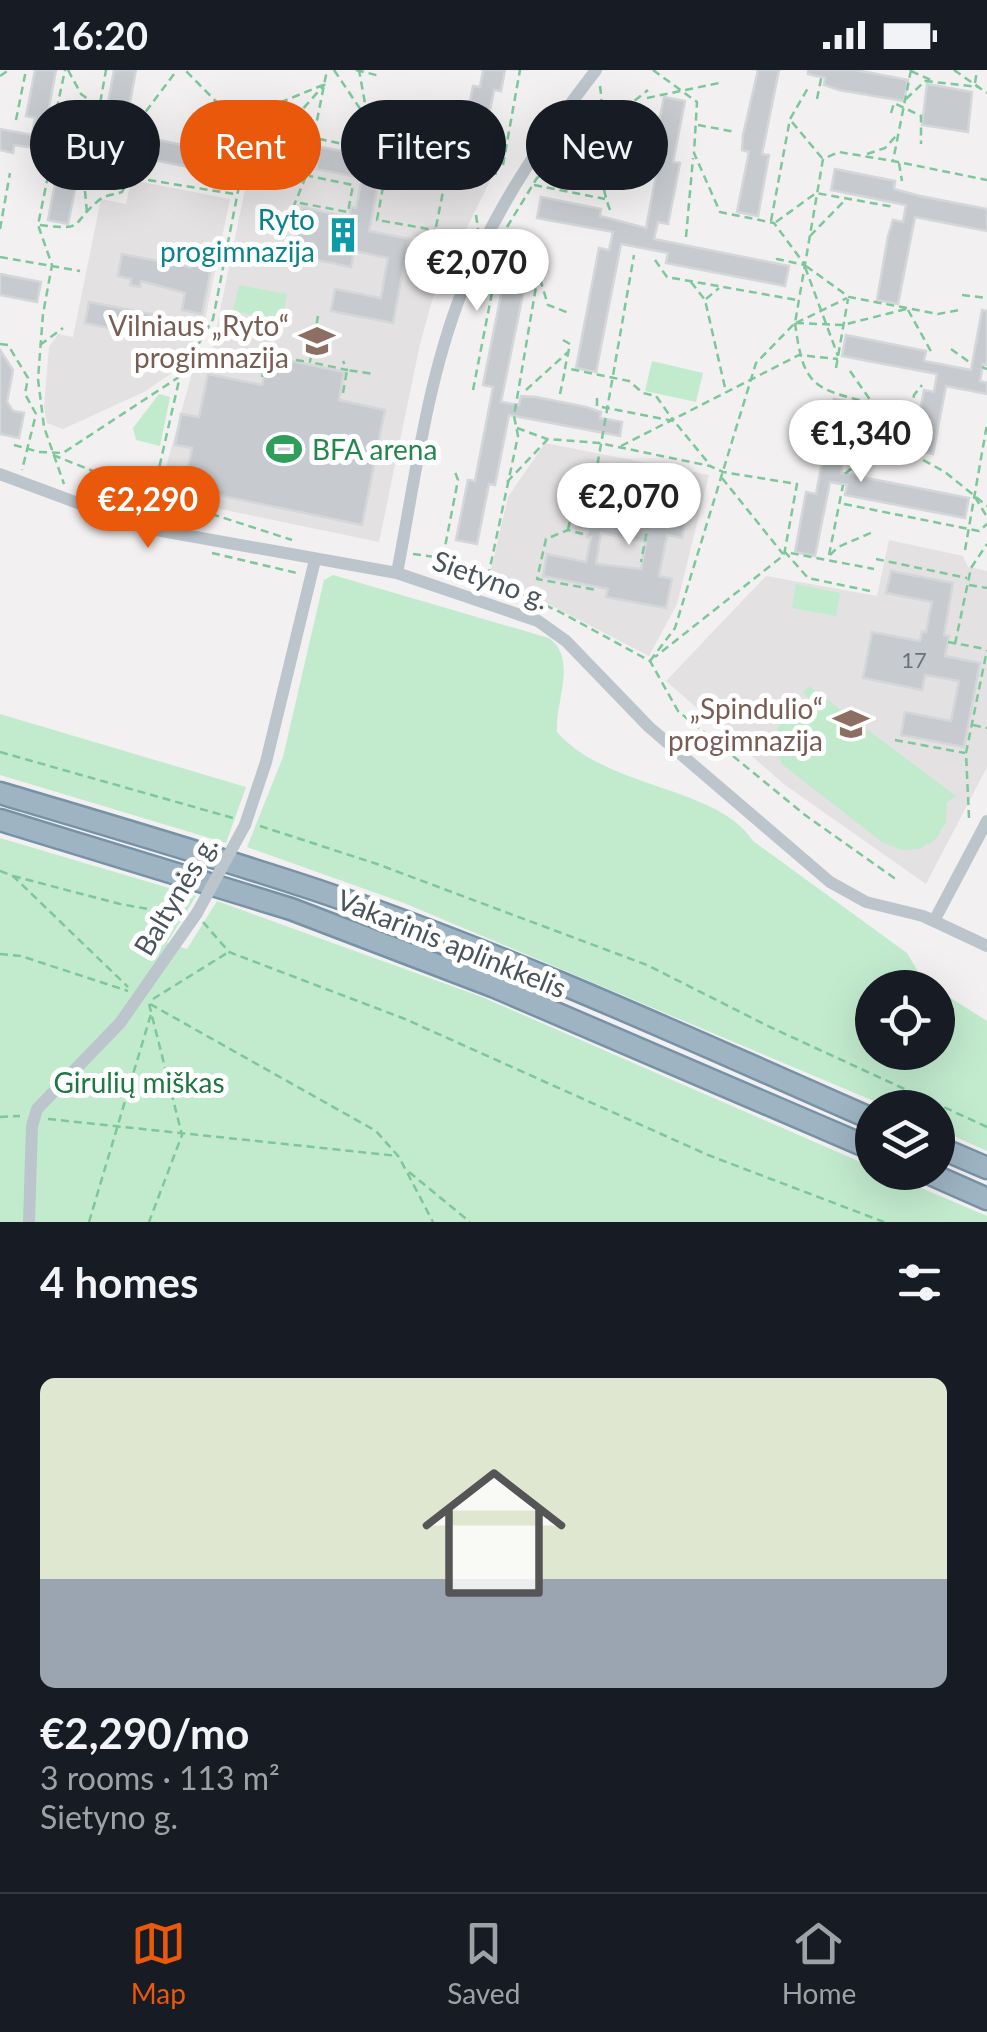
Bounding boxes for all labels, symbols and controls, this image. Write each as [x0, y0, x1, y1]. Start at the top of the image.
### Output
text: 16:20 [50, 12, 148, 58]
chip: Buy [30, 100, 160, 190]
chip: Rent [180, 100, 321, 190]
chip: Filters [341, 100, 506, 190]
chip: New [526, 100, 668, 190]
place label: Ryto progimnazija [160, 202, 315, 268]
building icon: Ryto progimnazija [324, 216, 362, 254]
pin: €2,070 [396, 229, 558, 314]
text: €2,070 [427, 242, 527, 281]
place label: Vilniaus „Ryto“ progimnazija [108, 308, 289, 374]
school or university icon: Vilniaus „Ryto“ progimnazija [298, 322, 336, 360]
pin: €1,340 [780, 400, 942, 485]
text: €1,340 [811, 413, 911, 452]
sports icon: BFA arena [265, 430, 303, 468]
place label: BFA arena [312, 432, 437, 466]
pin: €2,070 [548, 463, 710, 548]
pin: €2,290 [67, 466, 229, 551]
text: €2,070 [579, 476, 679, 515]
text: €2,290 [98, 479, 198, 518]
street label: Sietyno g. [428, 542, 554, 616]
house number: 17 [901, 646, 927, 673]
place label: „Spindulio“ progimnazija [668, 691, 823, 757]
school or university icon: „Spindulio“ progimnazija [832, 705, 870, 743]
street label: Baltynės g. [126, 829, 224, 961]
street label: Vakarinis aplinkkelis [333, 882, 571, 1004]
map controls [855, 970, 955, 1190]
button: locate [855, 970, 955, 1070]
park label: Girulių miškas [53, 1065, 225, 1099]
button: layers [855, 1090, 955, 1190]
icon: filters [892, 1255, 947, 1310]
text: 4 homes [40, 1257, 198, 1307]
icon: home [404, 1443, 584, 1623]
text: €2,290/mo [40, 1708, 249, 1758]
text: 3 rooms · 113 m² [40, 1758, 280, 1797]
text: Sietyno g. [40, 1797, 178, 1836]
tab: Map [131, 1916, 186, 2010]
tab: Saved [447, 1916, 520, 2010]
tab: Home [782, 1916, 856, 2010]

